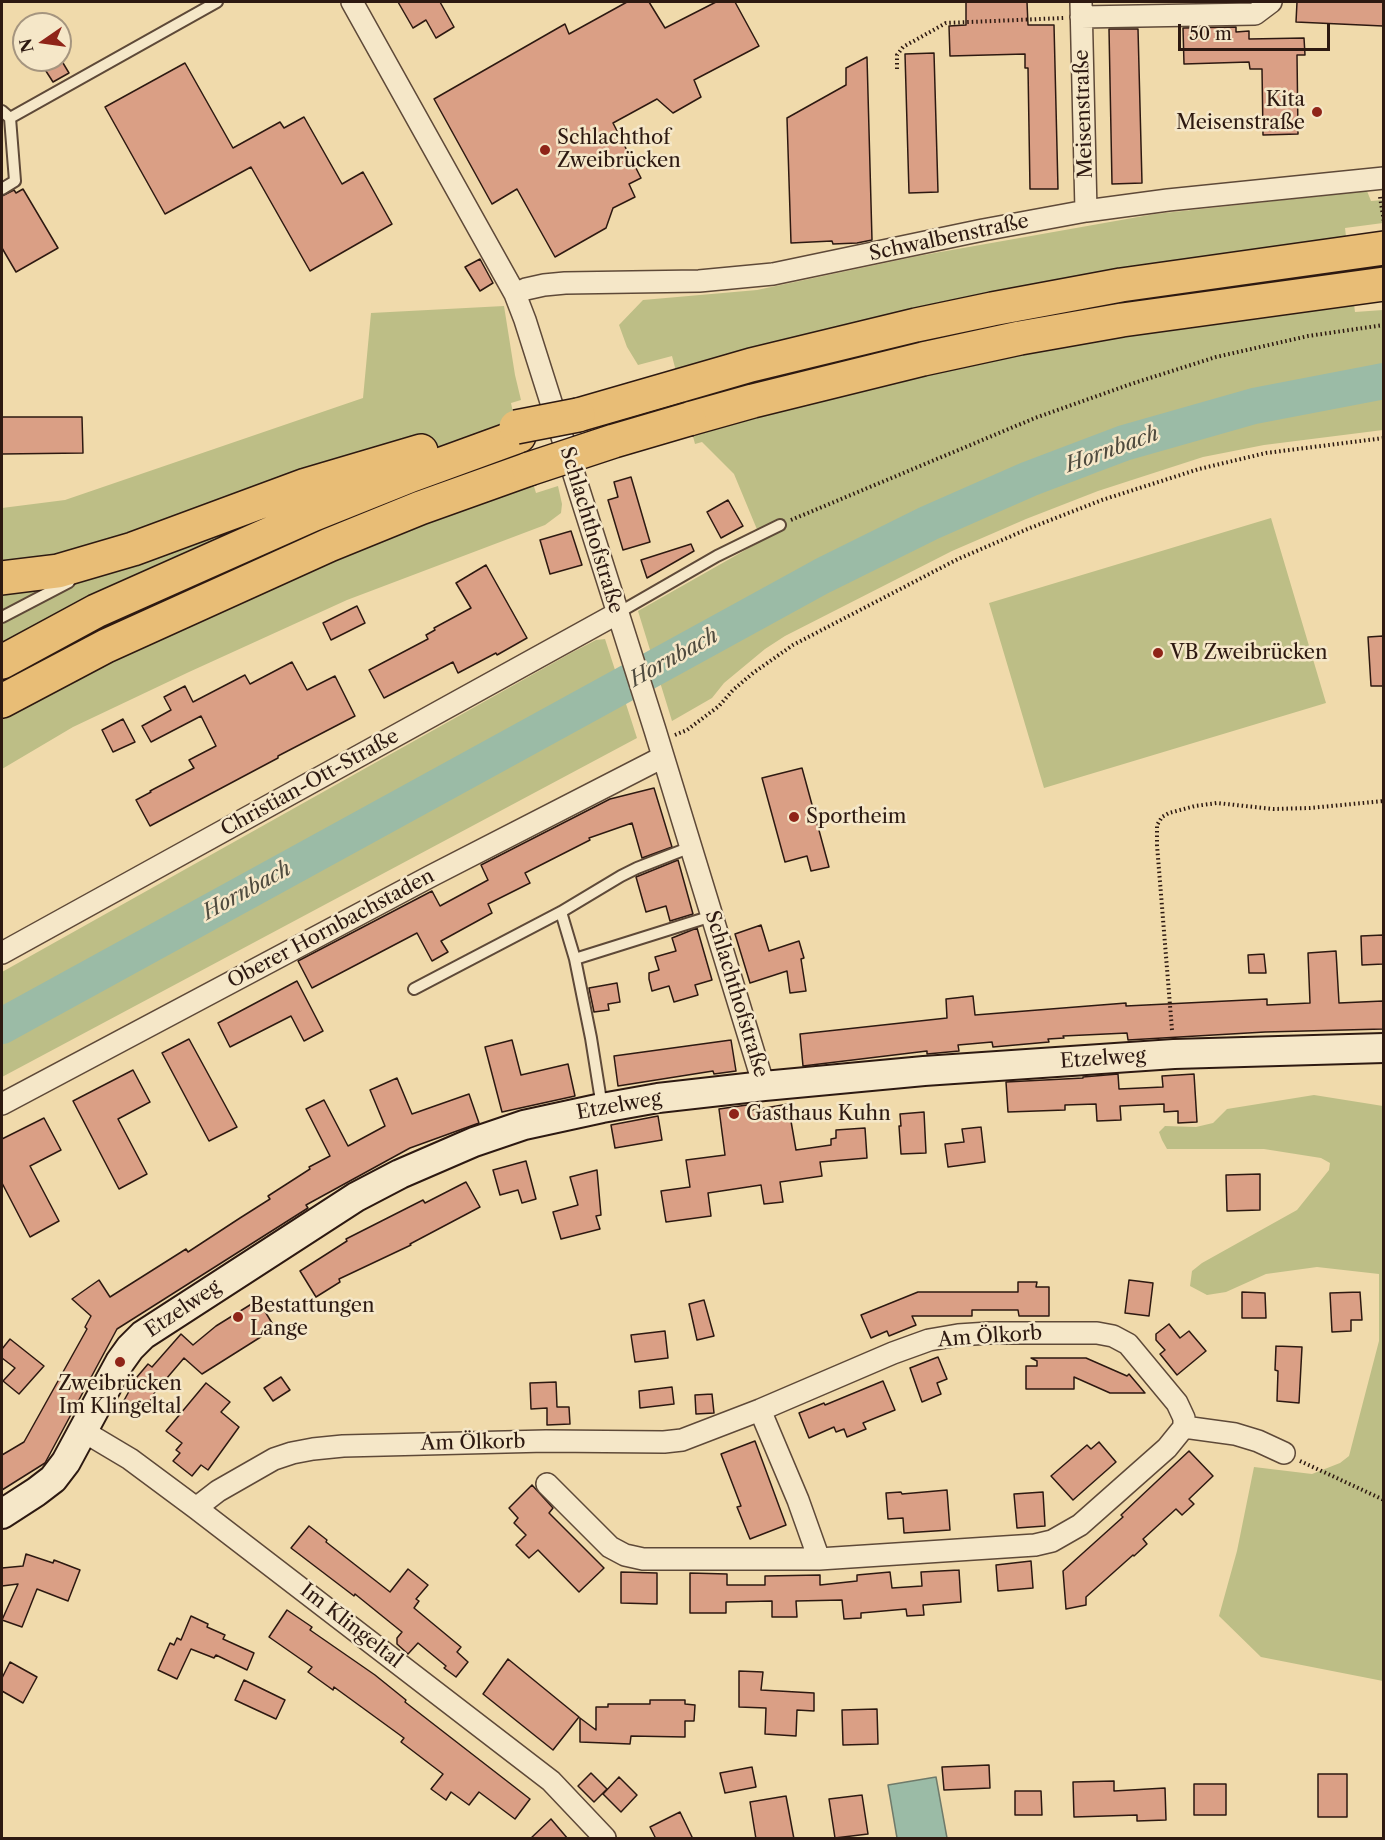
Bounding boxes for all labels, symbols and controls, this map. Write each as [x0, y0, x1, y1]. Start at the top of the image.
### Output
north arrow [12, 12, 72, 72]
scale bar [1181, 12, 1332, 50]
text: 50 m [1189, 23, 1232, 45]
text: N [15, 37, 38, 55]
street label: Meisenstraße [1070, 49, 1098, 179]
place label: Kita Meisenstraße [1176, 88, 1305, 135]
marker: Kita Meisenstraße [1310, 105, 1324, 119]
place label: Schlachthof Zweibrücken [557, 126, 681, 173]
marker: Schlachthof Zweibrücken [538, 143, 552, 157]
street label: Schwalbenstraße [867, 209, 1031, 267]
water label: Hornbach [1062, 421, 1162, 479]
street label: Schlachthofstraße [554, 444, 628, 616]
water label: Hornbach [625, 623, 723, 693]
place label: VB Zweibrücken [1170, 641, 1327, 665]
marker: VB Zweibrücken [1151, 646, 1165, 660]
street label: Christian-Ott-Straße [217, 724, 403, 842]
place label: Sportheim [806, 805, 906, 829]
marker: Sportheim [787, 810, 801, 824]
water label: Hornbach [198, 856, 296, 926]
street label: Oberer Hornbachstaden [224, 864, 438, 994]
street label: Schlachthofstraße [699, 908, 773, 1080]
street label: Etzelweg [1059, 1044, 1147, 1074]
street label: Etzelweg [575, 1087, 663, 1125]
place label: Gasthaus Kuhn [746, 1102, 891, 1126]
marker: Gasthaus Kuhn [727, 1107, 741, 1121]
street label: Etzelweg [141, 1275, 225, 1343]
place label: Bestattungen Lange [250, 1294, 375, 1341]
marker: Bestattungen Lange [231, 1310, 245, 1324]
street label: Am Ölkorb [937, 1321, 1043, 1353]
marker: Zweibrücken Im Klingeltal [113, 1355, 127, 1369]
place label: Zweibrücken Im Klingeltal [58, 1372, 182, 1419]
street label: Am Ölkorb [420, 1430, 526, 1456]
street label: Im Klingeltal [295, 1579, 407, 1673]

